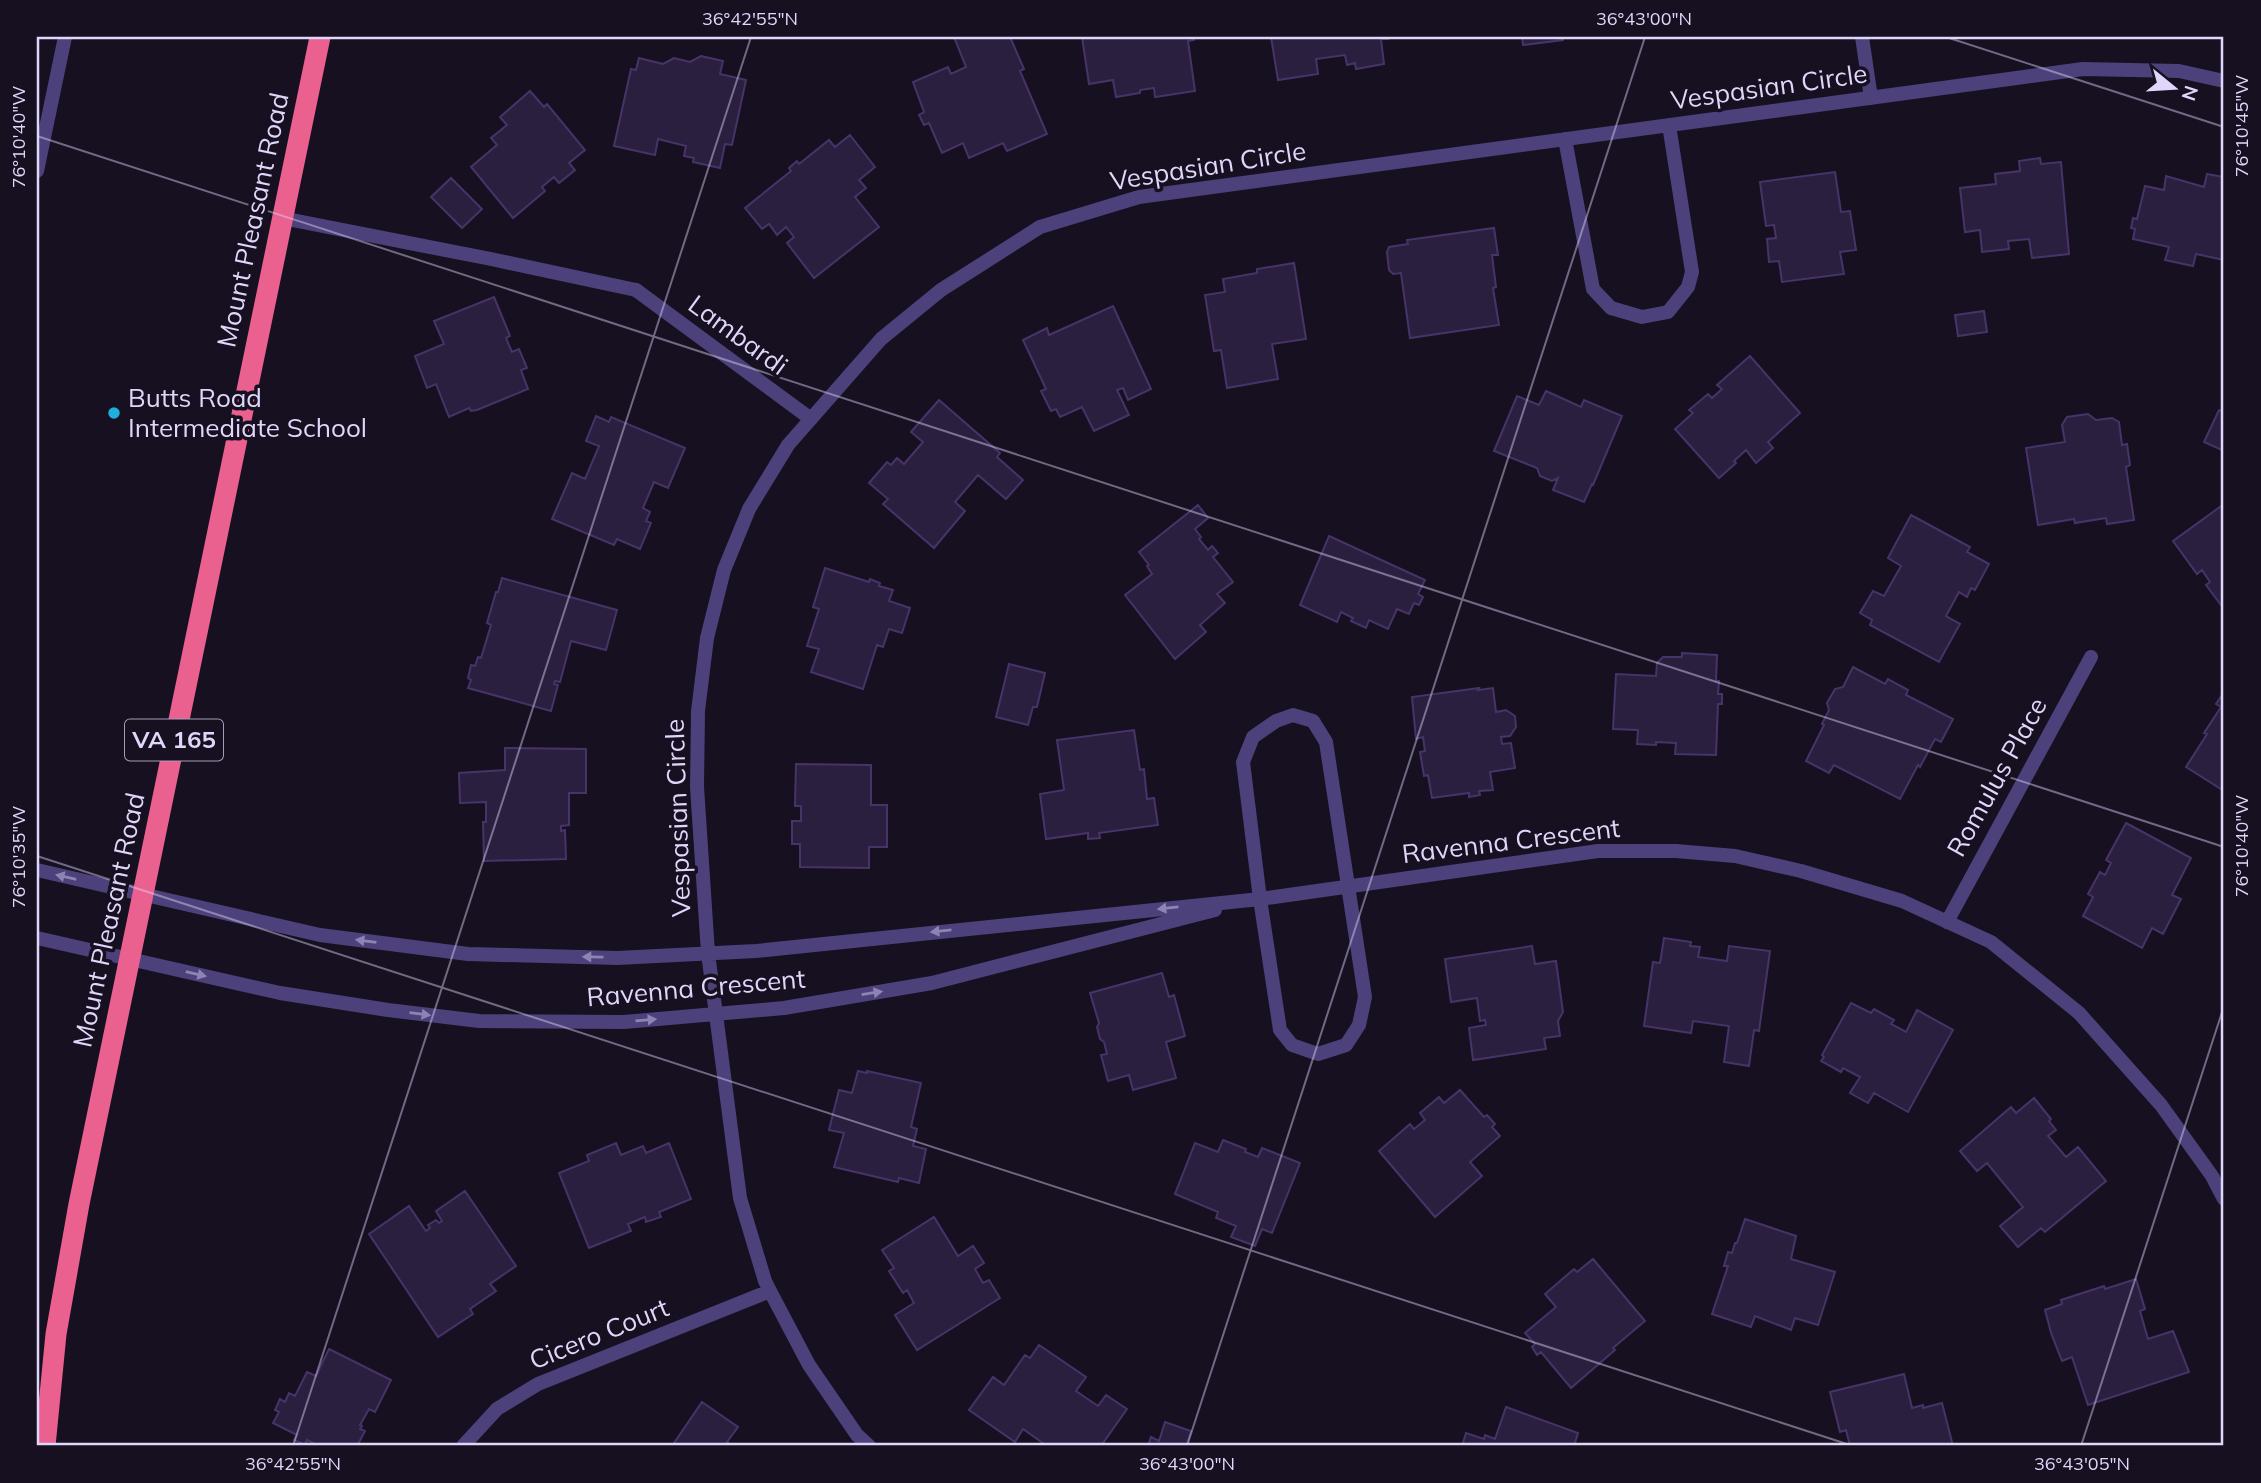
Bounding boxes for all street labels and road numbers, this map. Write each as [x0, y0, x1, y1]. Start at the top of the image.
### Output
street label: Vespasian Circle [1669, 56, 1869, 117]
street label: Mount Pleasant Road [209, 90, 296, 350]
street label: Vespasian Circle [1108, 134, 1308, 197]
street label: Lambardi [682, 287, 794, 382]
street label: Romulus Place [1939, 691, 2054, 862]
street label: Vespasian Circle [658, 718, 697, 918]
road number: VA 165 [125, 720, 223, 760]
street label: Mount Pleasant Road [65, 790, 152, 1050]
street label: Ravenna Crescent [1400, 811, 1622, 870]
street label: Ravenna Crescent [585, 962, 807, 1013]
street label: Cicero Court [524, 1291, 673, 1376]

